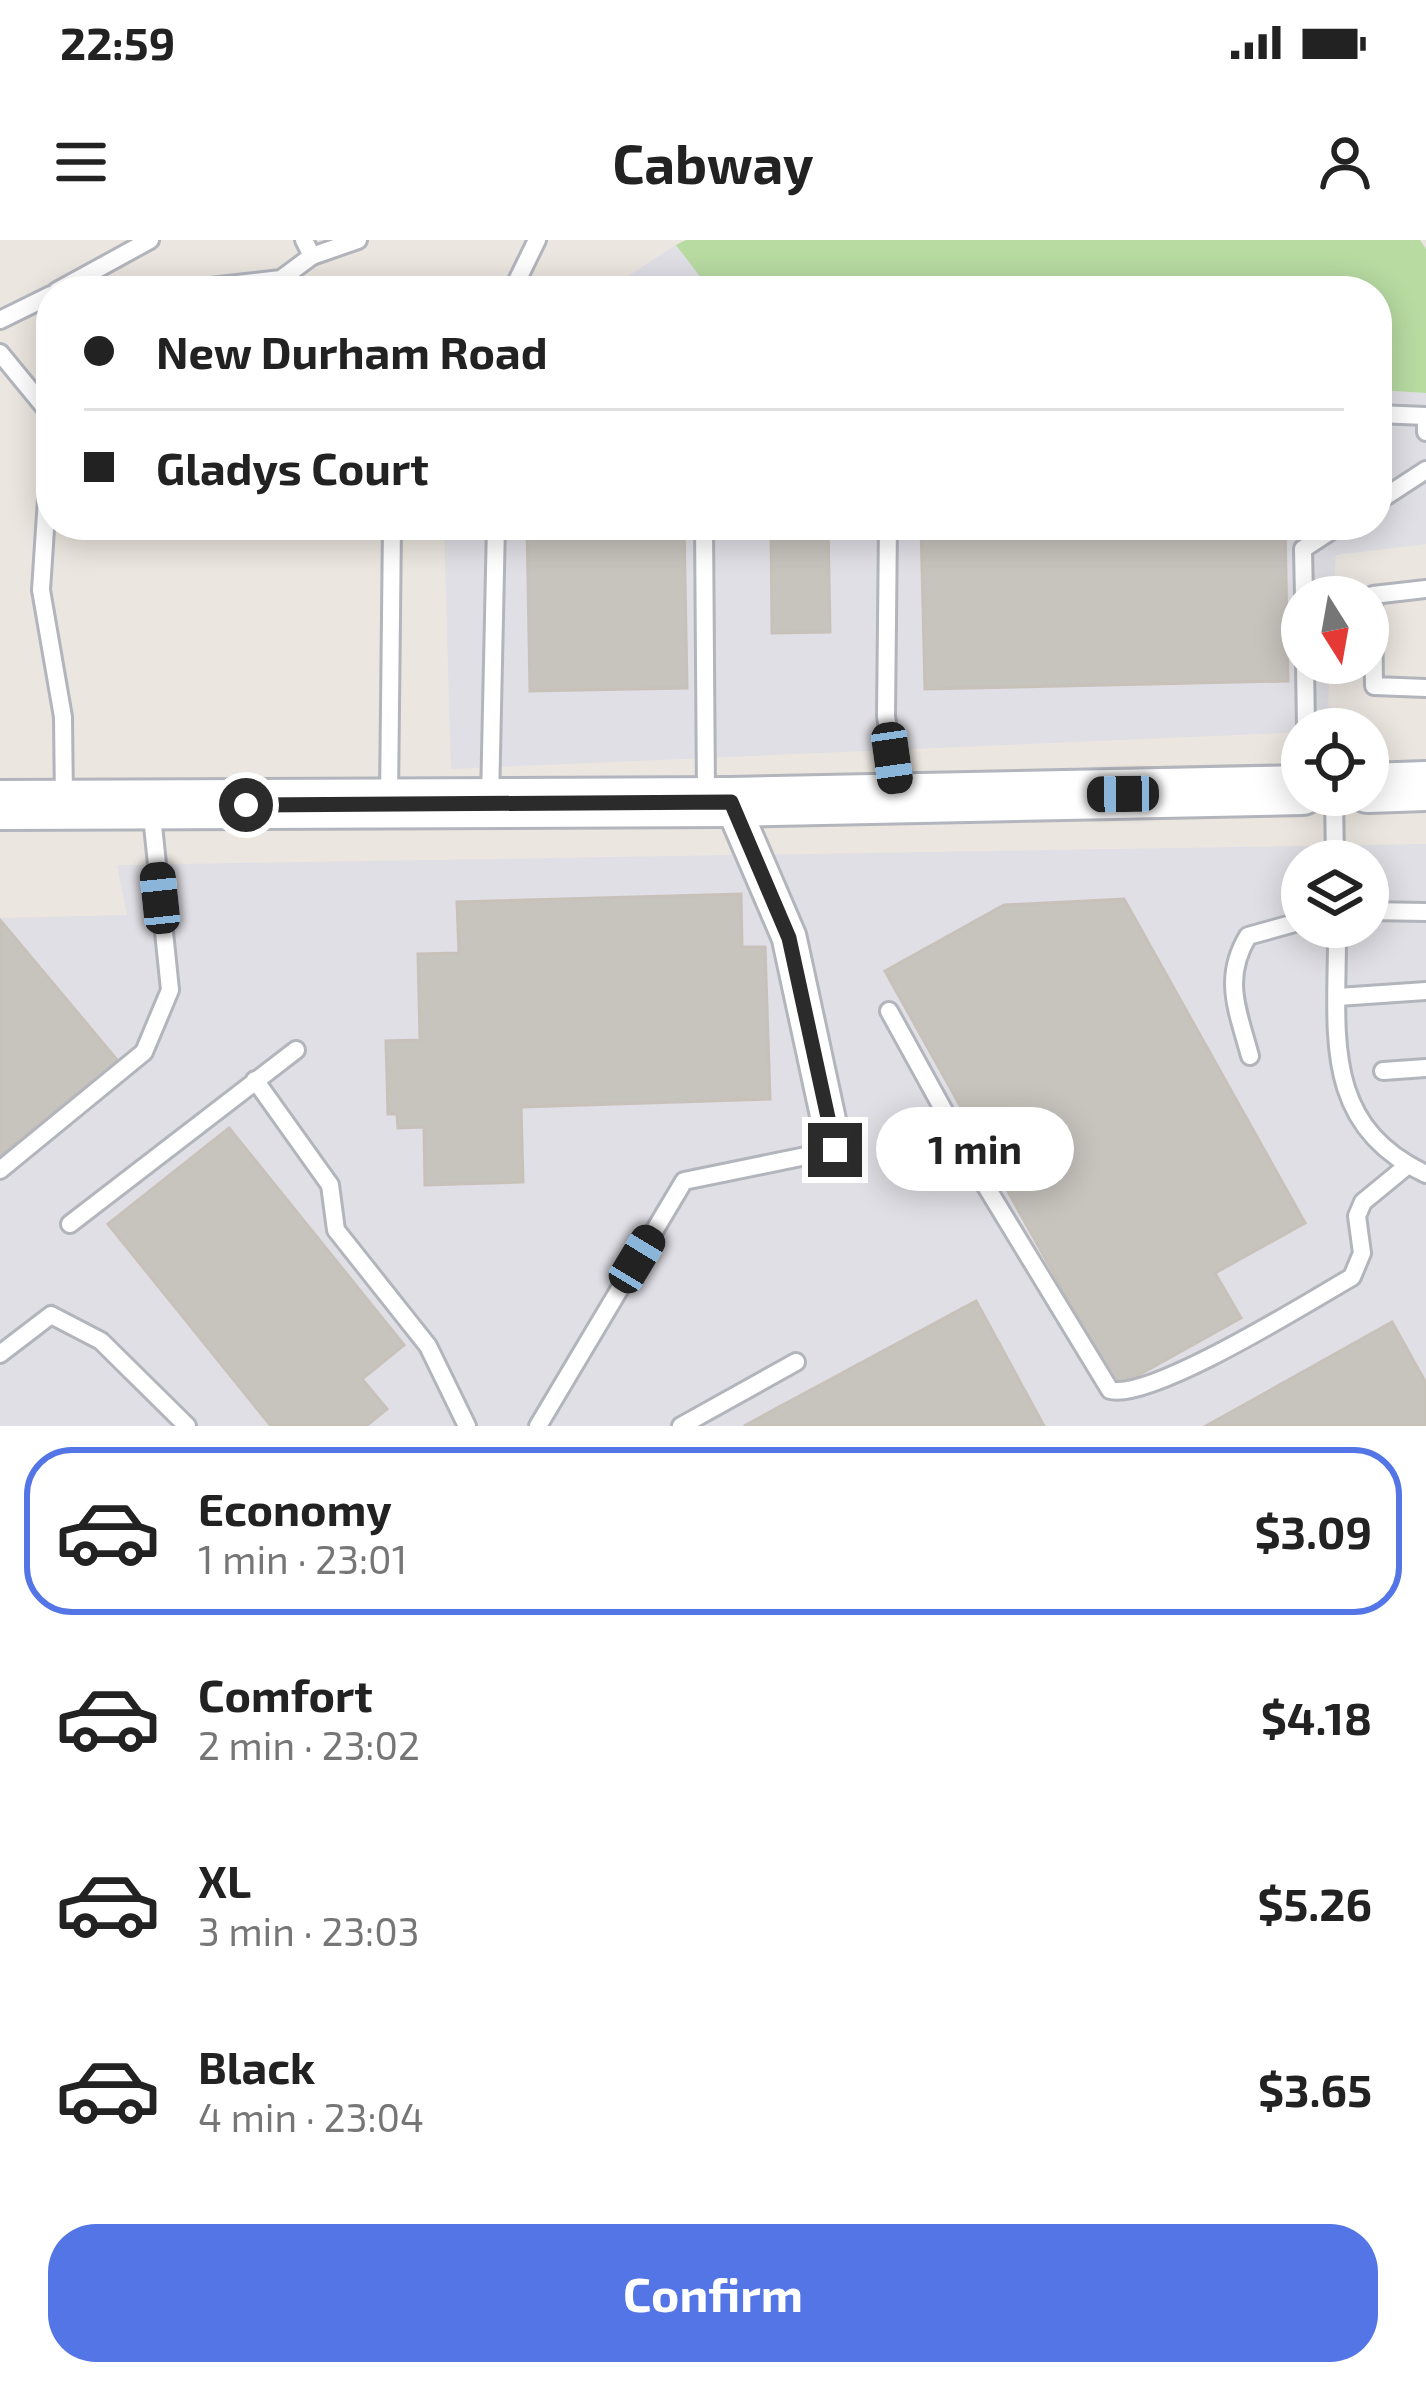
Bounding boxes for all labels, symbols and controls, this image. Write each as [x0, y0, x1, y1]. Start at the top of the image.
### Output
text: 22:59 [60, 15, 175, 69]
icon: menu [48, 129, 114, 195]
icon: person [1312, 129, 1378, 195]
text: Cabway [612, 130, 814, 195]
text: New Durham Road [156, 324, 548, 378]
text: Gladys Court [156, 440, 429, 494]
north arrow [1281, 576, 1389, 684]
map controls [1281, 576, 1389, 948]
button: locate [1281, 708, 1389, 816]
car [869, 720, 915, 796]
car [1087, 775, 1159, 813]
route start [219, 778, 273, 832]
button: layers [1281, 840, 1389, 948]
car [138, 860, 182, 936]
callout: 1 min [877, 1108, 1075, 1192]
route end [808, 1123, 862, 1177]
text: 1 min [928, 1125, 1022, 1172]
car [603, 1219, 671, 1299]
icon: car [54, 1477, 162, 1585]
text: Economy [198, 1481, 392, 1535]
text: $3.09 [1254, 1504, 1372, 1558]
text: 1 min · 23:01 [198, 1535, 407, 1582]
icon: car [54, 1663, 162, 1771]
text: Comfort [198, 1667, 373, 1721]
text: $4.18 [1261, 1690, 1372, 1744]
text: 2 min · 23:02 [198, 1721, 420, 1768]
icon: car [54, 1849, 162, 1957]
text: XL [198, 1853, 251, 1907]
text: $5.26 [1257, 1876, 1372, 1930]
text: 3 min · 23:03 [198, 1907, 419, 1954]
icon: car [54, 2035, 162, 2143]
text: Black [198, 2039, 315, 2093]
text: $3.65 [1258, 2062, 1372, 2116]
text: 4 min · 23:04 [198, 2093, 424, 2140]
button: Confirm [48, 2224, 1378, 2362]

